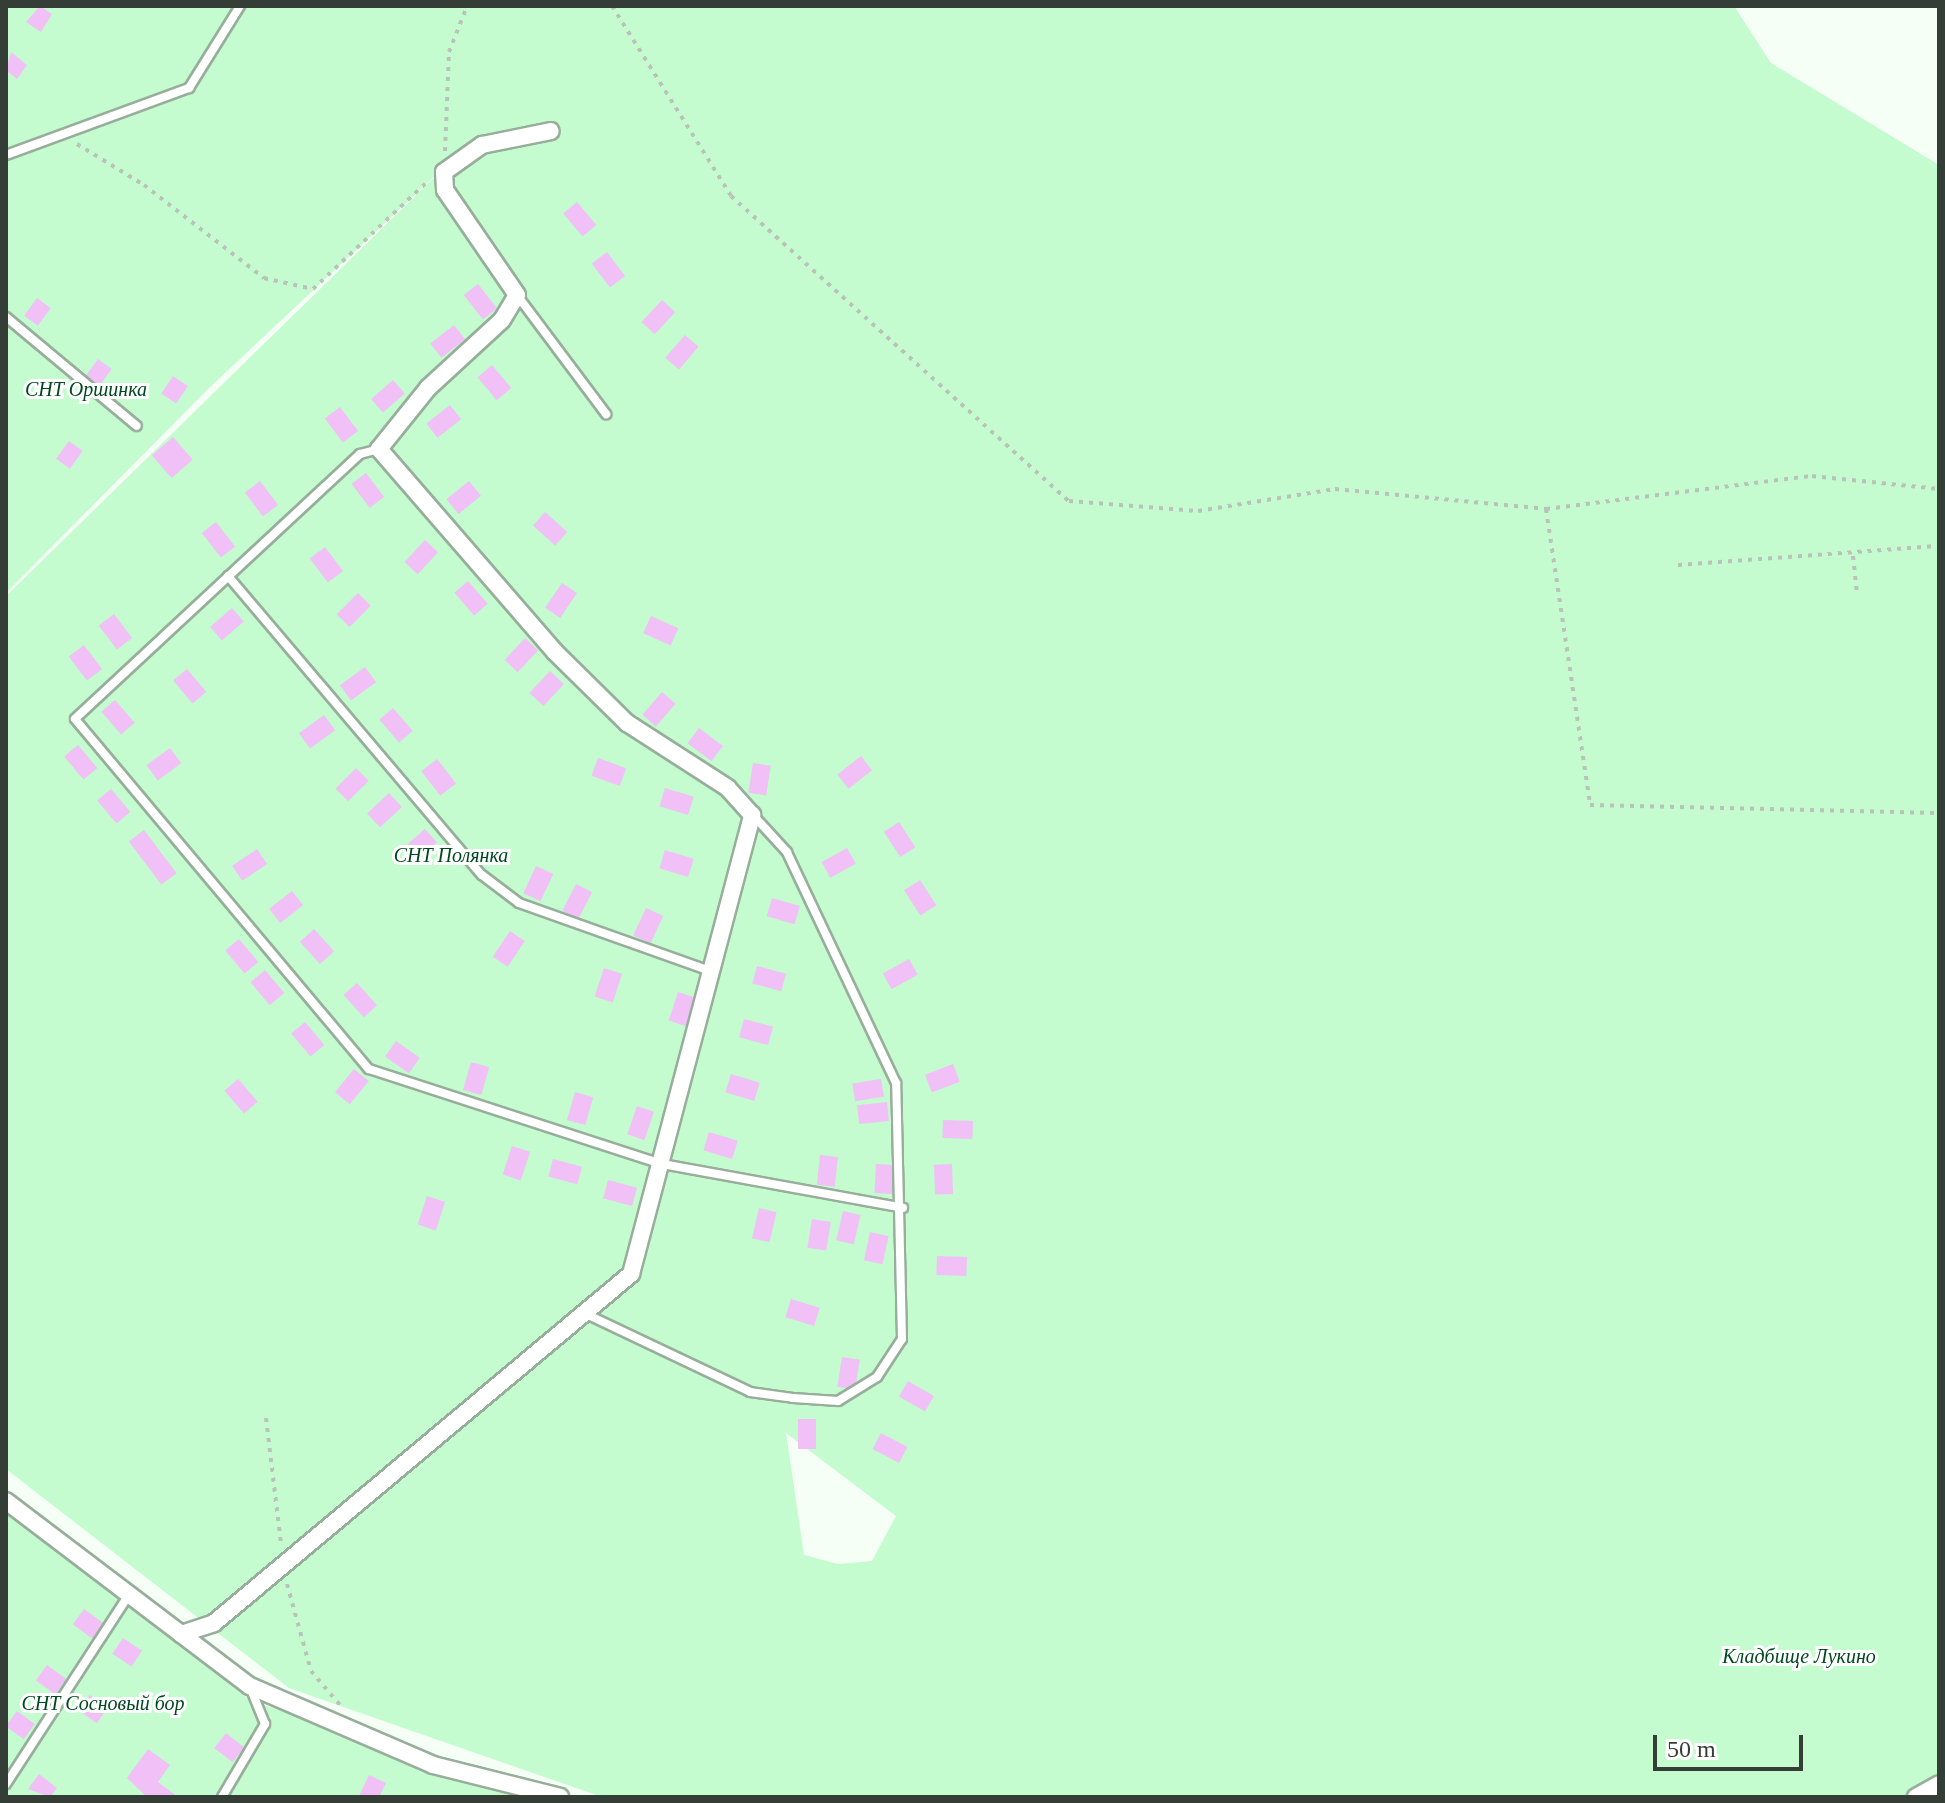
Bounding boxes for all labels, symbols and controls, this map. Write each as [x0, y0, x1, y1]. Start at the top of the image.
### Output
park label: СНТ Оршинка [25, 377, 147, 401]
park label: СНТ Полянка [394, 843, 508, 867]
park label: Кладбище Лукино [1722, 1644, 1876, 1668]
park label: СНТ Сосновый бор [21, 1691, 185, 1715]
scale bar [1657, 1719, 1807, 1769]
text: 50 m [1667, 1736, 1716, 1762]

